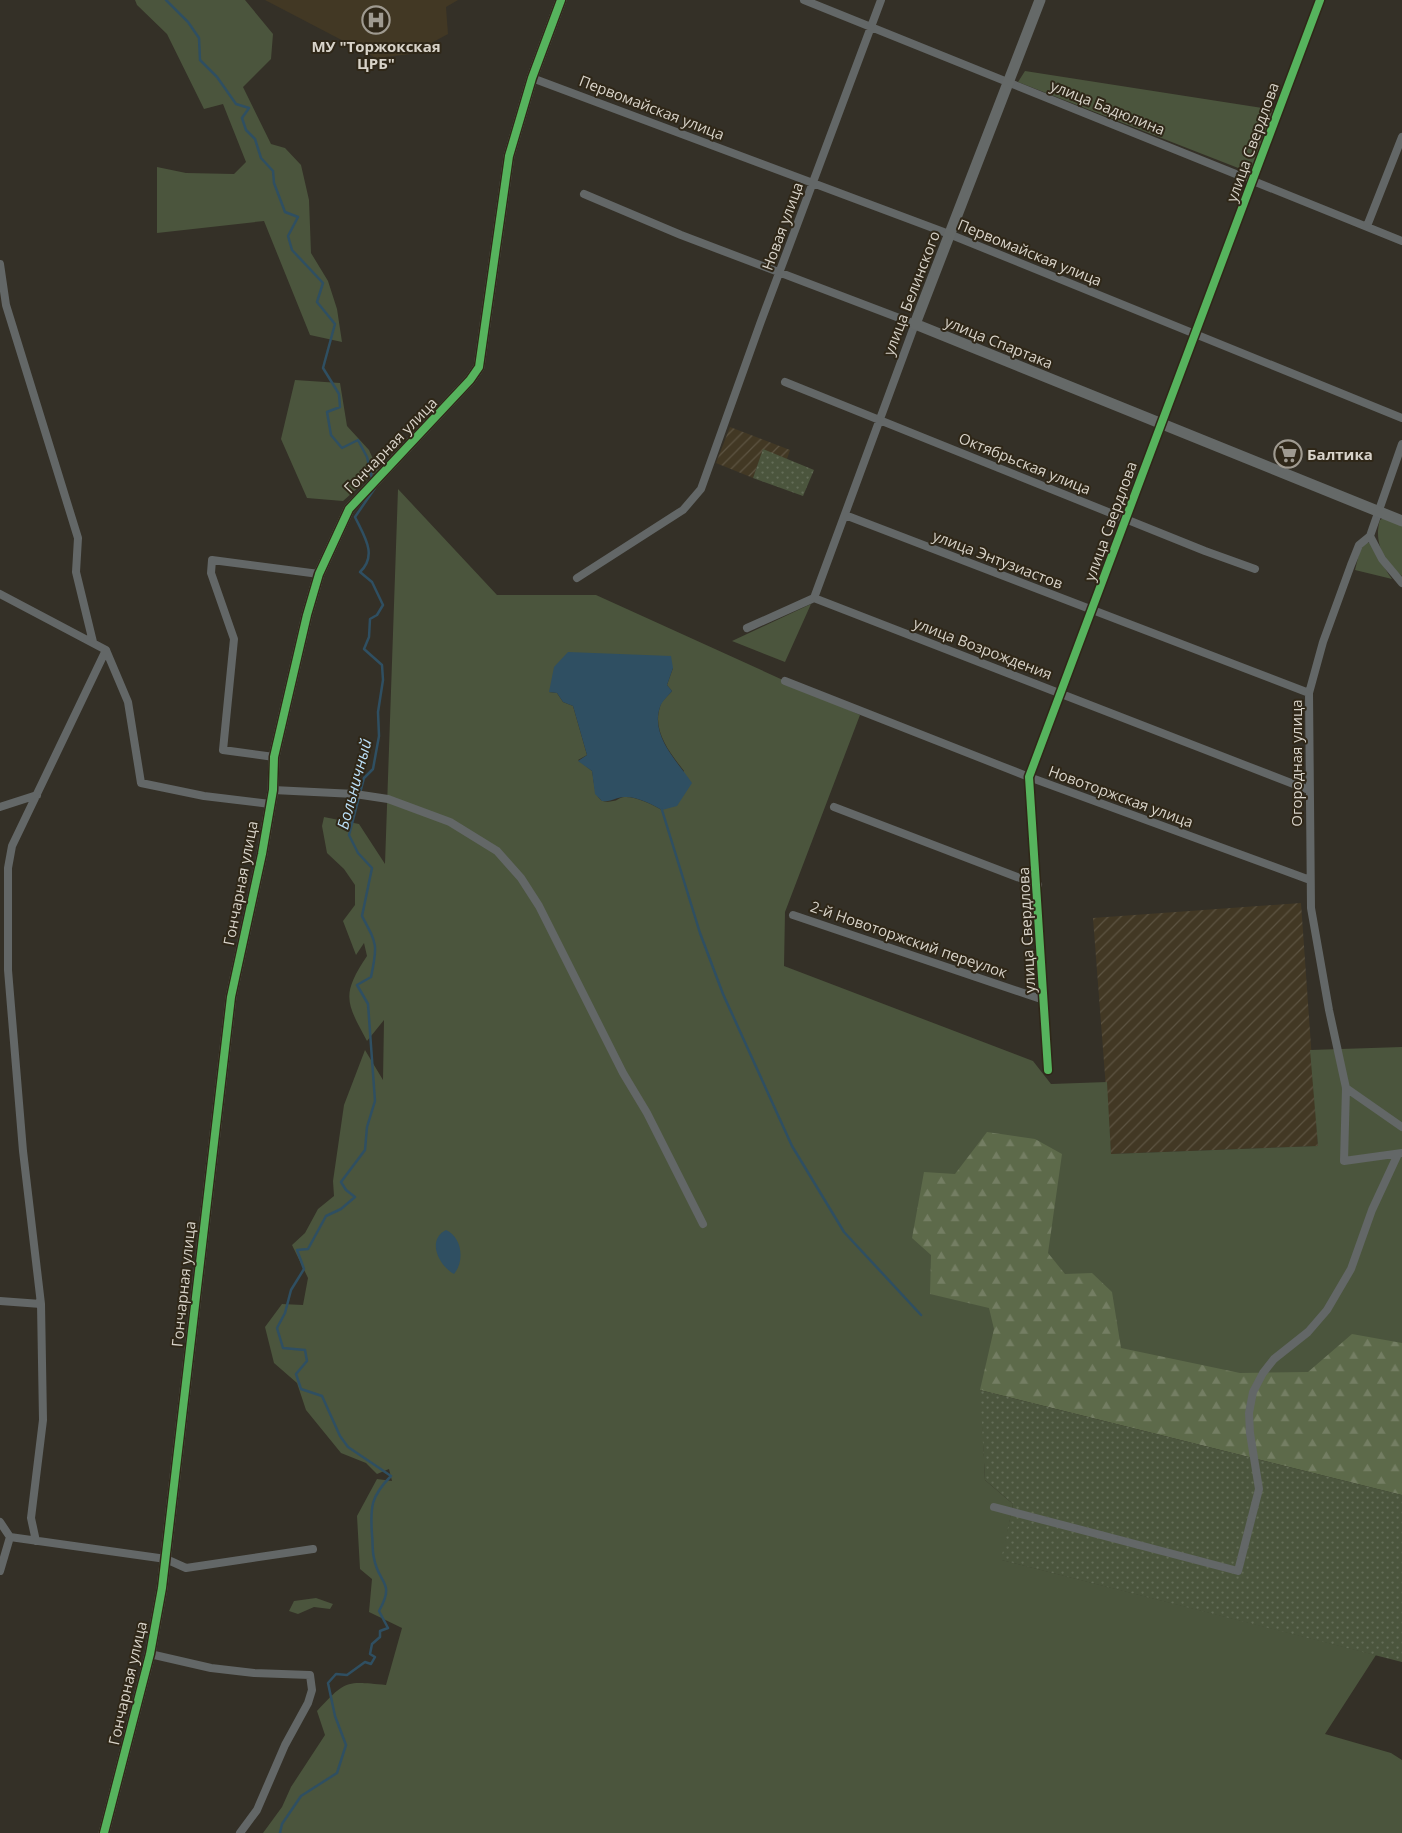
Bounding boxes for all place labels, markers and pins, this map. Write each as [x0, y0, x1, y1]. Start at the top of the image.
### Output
hospital icon: МУ "Торжокская ЦРБ" [361, 5, 391, 35]
place label: МУ "Торжокская ЦРБ" [311, 36, 441, 73]
supermarket icon: Балтика [1273, 439, 1303, 469]
place label: Балтика [1307, 444, 1373, 464]

